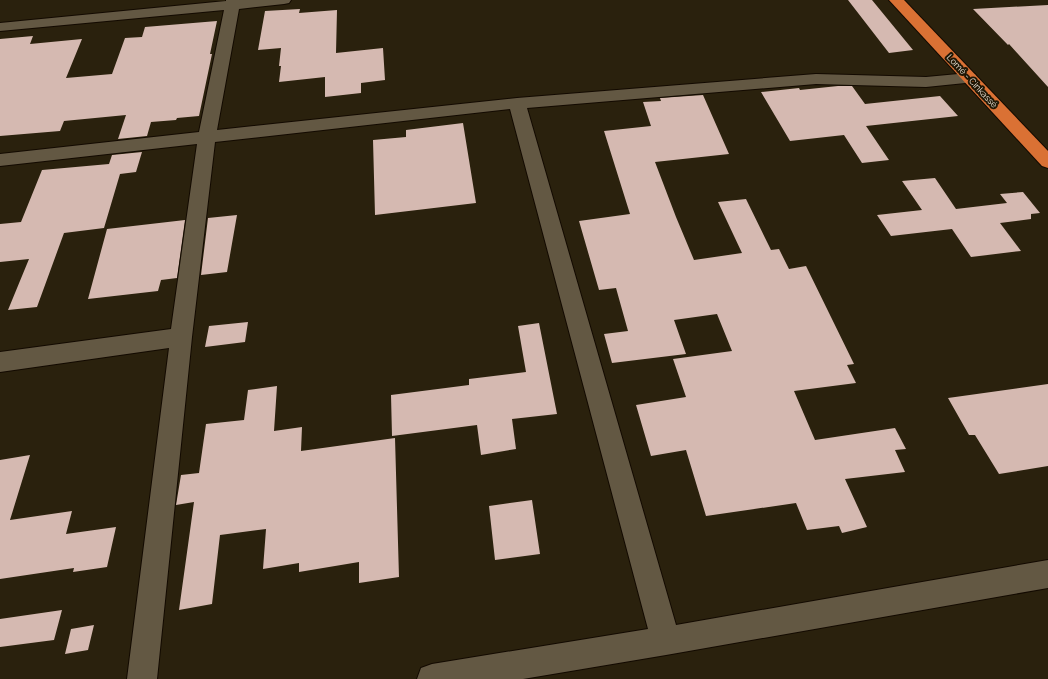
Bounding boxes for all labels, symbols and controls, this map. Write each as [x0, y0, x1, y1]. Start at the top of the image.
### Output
street label: Lomé - Cinkassé [945, 52, 1000, 110]

